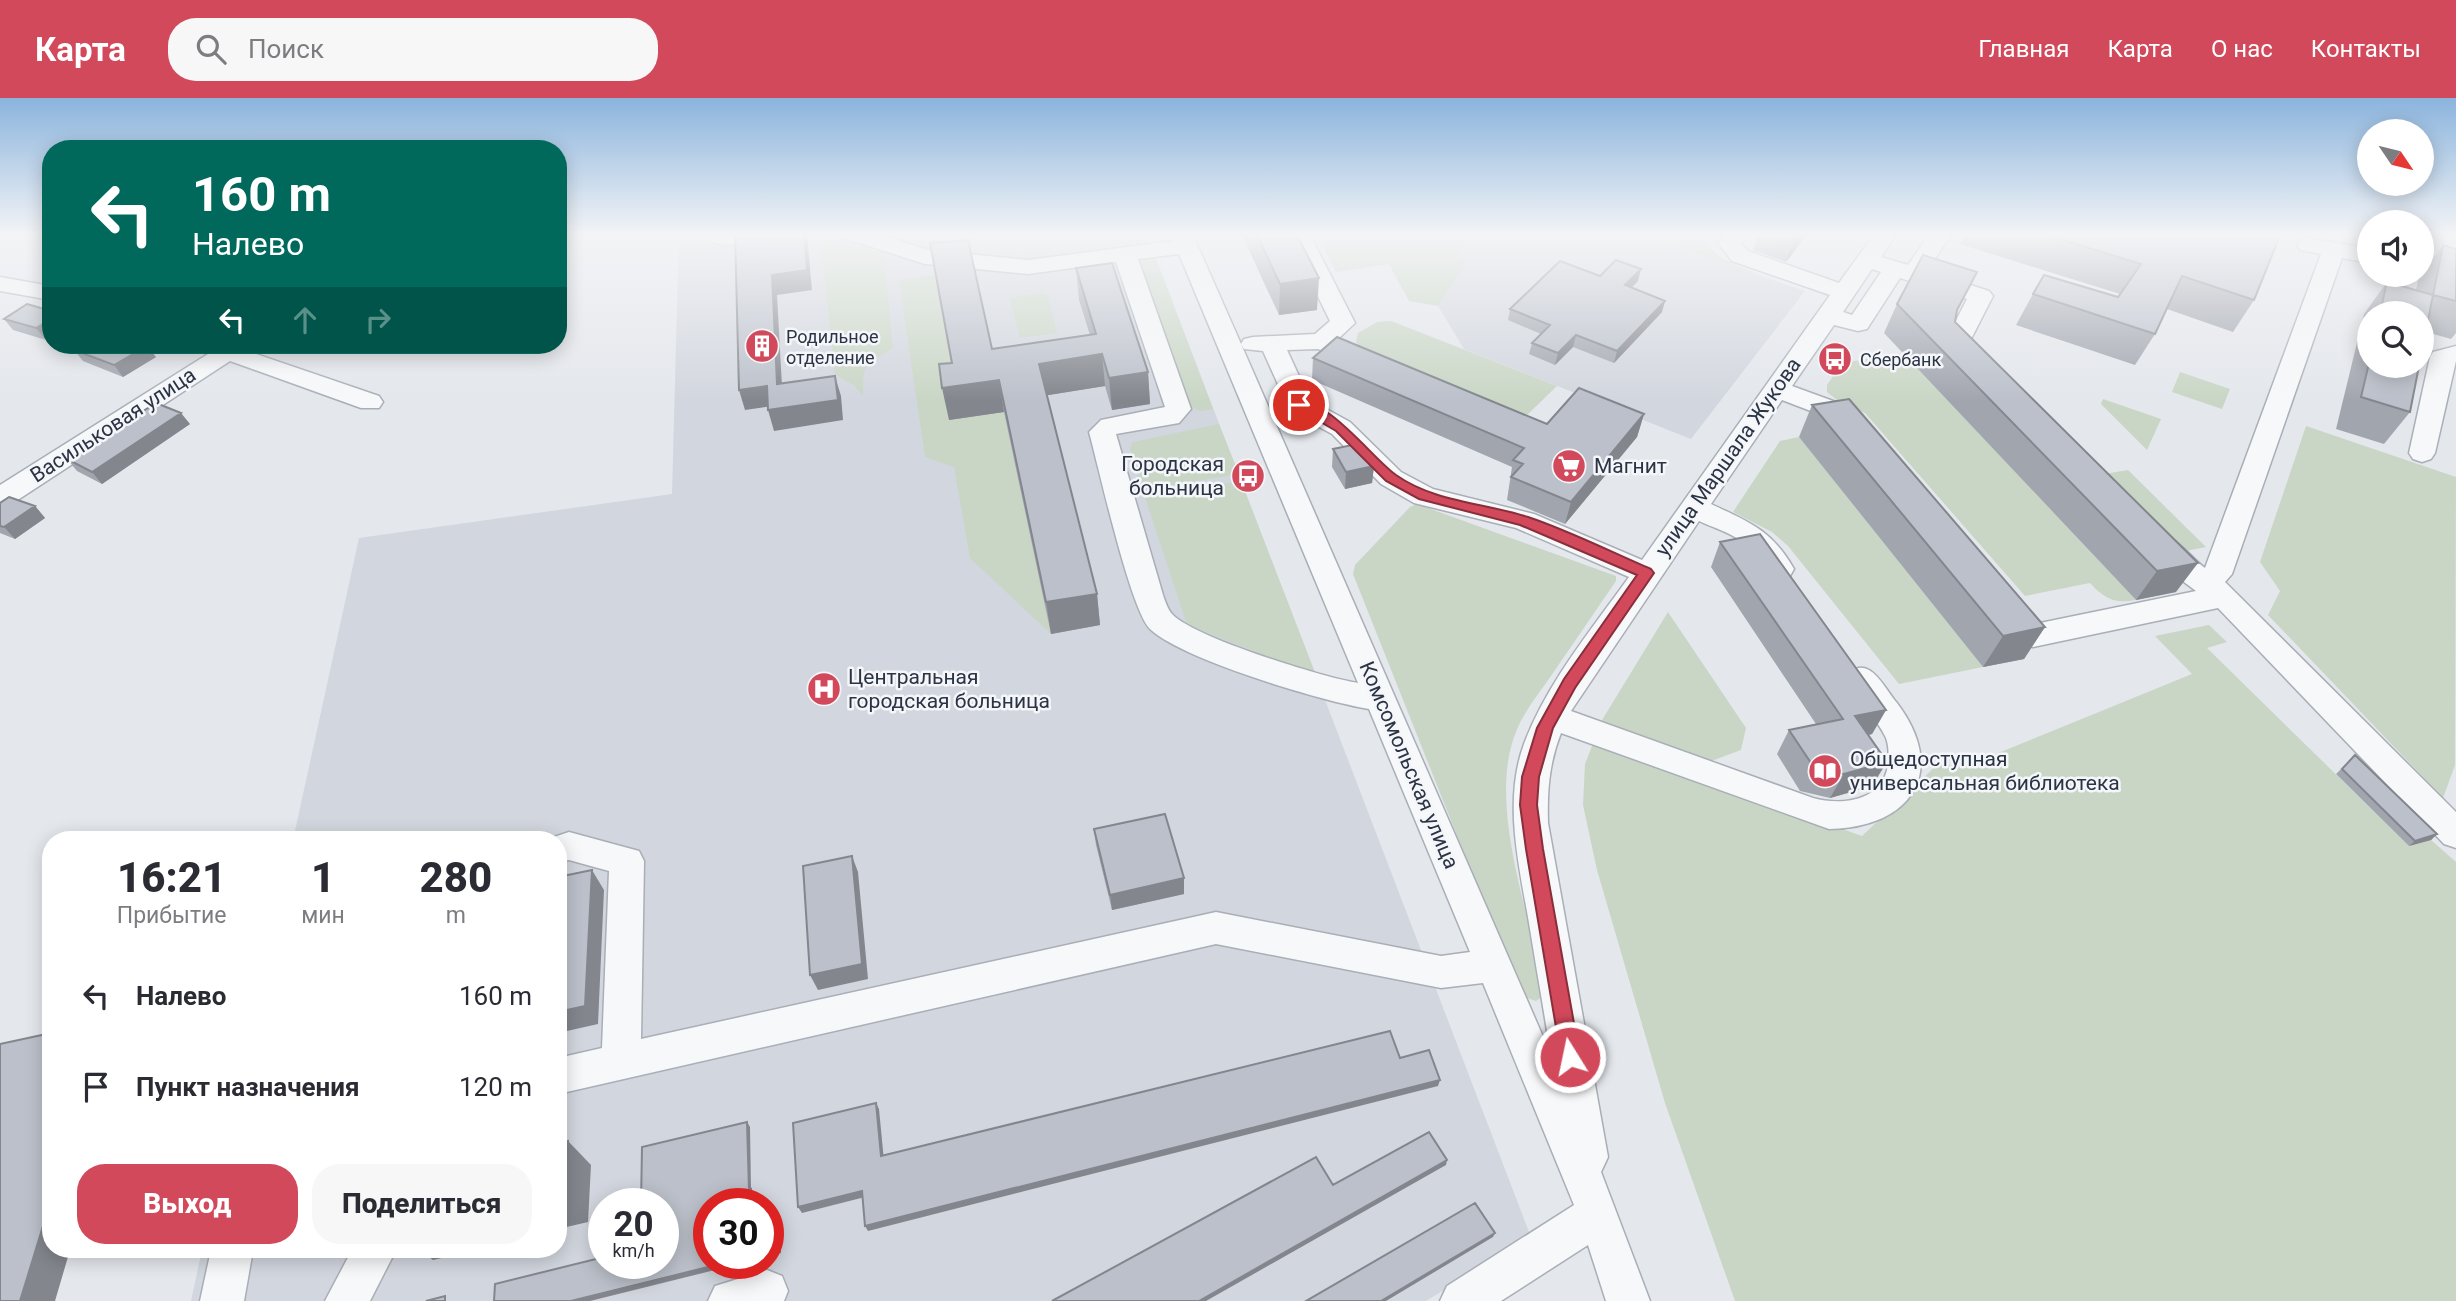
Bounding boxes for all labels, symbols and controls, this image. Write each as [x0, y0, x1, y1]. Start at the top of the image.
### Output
search box [168, 18, 658, 81]
text: Карта [35, 30, 126, 69]
icon: search [192, 30, 230, 68]
text: Поиск [248, 34, 324, 64]
text: Главная [1978, 35, 2069, 63]
text: Карта [2107, 35, 2173, 63]
text: О нас [2211, 35, 2273, 63]
text: Контакты [2311, 35, 2421, 63]
north arrow [2357, 119, 2434, 196]
map controls [2357, 119, 2434, 378]
text: 160 m [192, 166, 331, 223]
icon: left [77, 168, 168, 259]
button: sound [2357, 210, 2434, 287]
text: Налево [192, 225, 304, 263]
icon: left [213, 301, 251, 339]
icon: ahead [286, 301, 324, 339]
icon: right [359, 301, 397, 339]
button: search [2357, 301, 2434, 378]
place label: Родильное отделение [786, 326, 879, 368]
building icon: Родильное отделение [743, 327, 781, 365]
bus stop icon: Сбербанк [1816, 340, 1854, 378]
place label: Сбербанк [1860, 349, 1941, 370]
street label: улица Маршала Жукова [1650, 353, 1806, 561]
street label: Васильковая улица [26, 363, 200, 487]
pin [1269, 375, 1329, 435]
icon: arrive [1280, 386, 1318, 424]
supermarket icon: Магнит [1550, 447, 1588, 485]
place label: Городская больница [1121, 452, 1224, 500]
place label: Магнит [1594, 454, 1667, 478]
bus stop icon: Городская больница [1229, 457, 1267, 495]
street label: Комсомольская улица [1354, 658, 1464, 872]
place label: Центральная городская больница [848, 665, 1050, 713]
hospital icon: Центральная городская больница [805, 670, 843, 708]
place label: Общедоступная универсальная библиотека [1850, 747, 2120, 795]
library icon: Общедоступная универсальная библиотека [1806, 752, 1844, 790]
text: 16:21 [117, 853, 226, 902]
text: 1 [311, 853, 335, 902]
text: 280 [420, 853, 492, 902]
text: Прибытие [117, 902, 226, 929]
text: мин [301, 902, 345, 929]
text: m [446, 902, 466, 929]
icon: left [77, 977, 115, 1015]
text: Налево [136, 981, 226, 1011]
text: 160 m [459, 981, 532, 1011]
position arrow [1533, 1020, 1607, 1094]
icon: arrive [77, 1068, 115, 1106]
text: Пункт назначения [136, 1072, 360, 1102]
text: 120 m [459, 1072, 532, 1102]
button: Выход [77, 1164, 298, 1244]
button: Поделиться [312, 1164, 532, 1244]
speed limit sign: 30 [693, 1188, 784, 1279]
text: 20 [613, 1204, 654, 1245]
text: km/h [612, 1240, 655, 1261]

